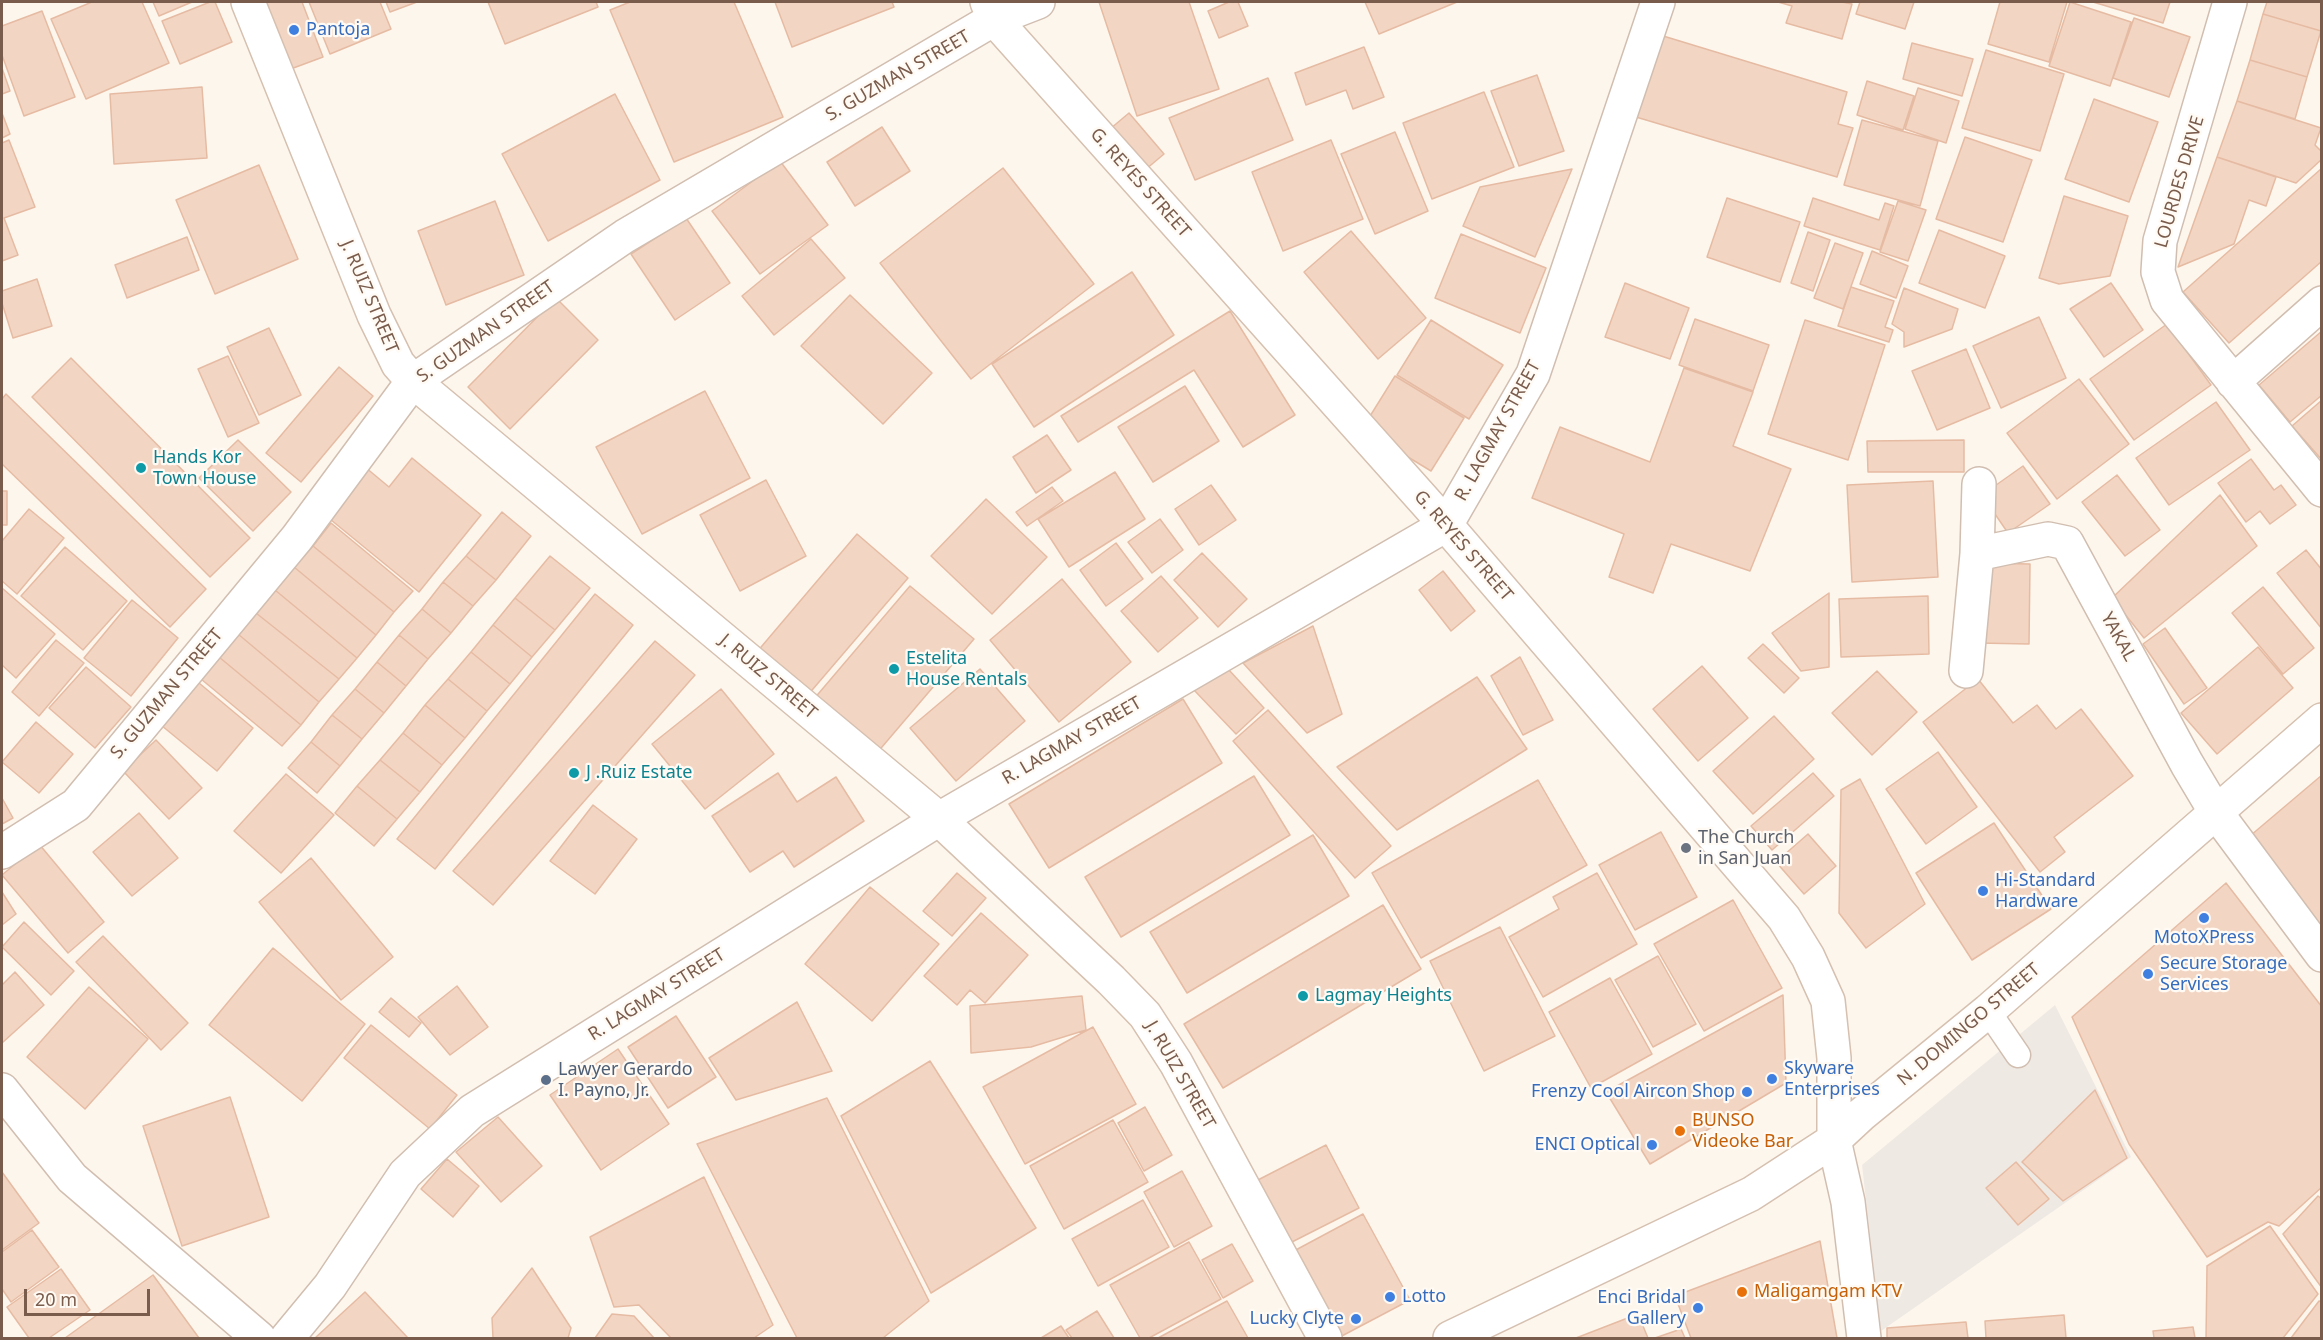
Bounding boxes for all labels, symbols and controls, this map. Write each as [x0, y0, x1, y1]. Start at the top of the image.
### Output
place label: Pantoja [306, 19, 370, 41]
marker: Pantoja [287, 23, 301, 37]
street label: S. GUZMAN STREET [822, 26, 974, 126]
street label: LOURDES DRIVE [2151, 113, 2209, 251]
street label: G. REYES STREET [1085, 124, 1195, 242]
street label: J. RUIZ STREET [335, 237, 403, 357]
street label: S. GUZMAN STREET [413, 276, 559, 388]
street label: R. LAGMAY STREET [1450, 357, 1546, 505]
place label: Hands Kor Town House [153, 447, 256, 490]
marker: Hands Kor Town House [134, 461, 148, 475]
street label: G. REYES STREET [1409, 486, 1517, 606]
street label: YAKAL [2096, 609, 2140, 665]
street label: S. GUZMAN STREET [106, 625, 228, 763]
street label: J. RUIZ STREET [715, 630, 821, 724]
place label: Estelita House Rentals [906, 648, 1027, 690]
marker: Estelita House Rentals [887, 662, 901, 676]
street label: R. LAGMAY STREET [999, 692, 1145, 790]
place label: J .Ruiz Estate [586, 762, 692, 784]
marker: J .Ruiz Estate [567, 766, 581, 780]
place label: The Church in San Juan [1698, 827, 1794, 870]
marker: The Church in San Juan [1679, 841, 1693, 855]
place label: Hi-Standard Hardware [1995, 870, 2096, 912]
marker: Hi-Standard Hardware [1976, 884, 1990, 898]
marker: MotoXPress [2197, 911, 2211, 925]
place label: MotoXPress [2154, 927, 2254, 949]
street label: R. LAGMAY STREET [585, 944, 729, 1046]
place label: Secure Storage Services [2160, 953, 2287, 996]
street label: N. DOMINGO STREET [1893, 959, 2045, 1091]
marker: Secure Storage Services [2141, 967, 2155, 981]
place label: Lagmay Heights [1315, 985, 1452, 1007]
marker: Lagmay Heights [1296, 989, 1310, 1003]
street label: J. RUIZ STREET [1140, 1017, 1220, 1133]
place label: Skyware Enterprises [1784, 1058, 1880, 1100]
place label: Lawyer Gerardo I. Payno, Jr. [558, 1059, 693, 1102]
marker: Skyware Enterprises [1765, 1072, 1779, 1086]
marker: Lawyer Gerardo I. Payno, Jr. [539, 1073, 553, 1087]
place label: Frenzy Cool Aircon Shop [1531, 1081, 1735, 1103]
marker: Frenzy Cool Aircon Shop [1740, 1085, 1754, 1099]
place label: BUNSO Videoke Bar [1692, 1110, 1793, 1152]
marker: BUNSO Videoke Bar [1673, 1124, 1687, 1138]
place label: ENCI Optical [1535, 1134, 1640, 1156]
marker: ENCI Optical [1645, 1138, 1659, 1152]
scale bar [27, 1277, 153, 1315]
place label: Maligamgam KTV [1754, 1281, 1902, 1303]
marker: Maligamgam KTV [1735, 1285, 1749, 1299]
place label: Lotto [1402, 1286, 1446, 1308]
text: 20 m [35, 1287, 77, 1311]
place label: Enci Bridal Gallery [1597, 1287, 1686, 1330]
marker: Lotto [1383, 1290, 1397, 1304]
marker: Enci Bridal Gallery [1691, 1301, 1705, 1315]
place label: Lucky Clyte [1249, 1308, 1344, 1330]
marker: Lucky Clyte [1349, 1312, 1363, 1326]

